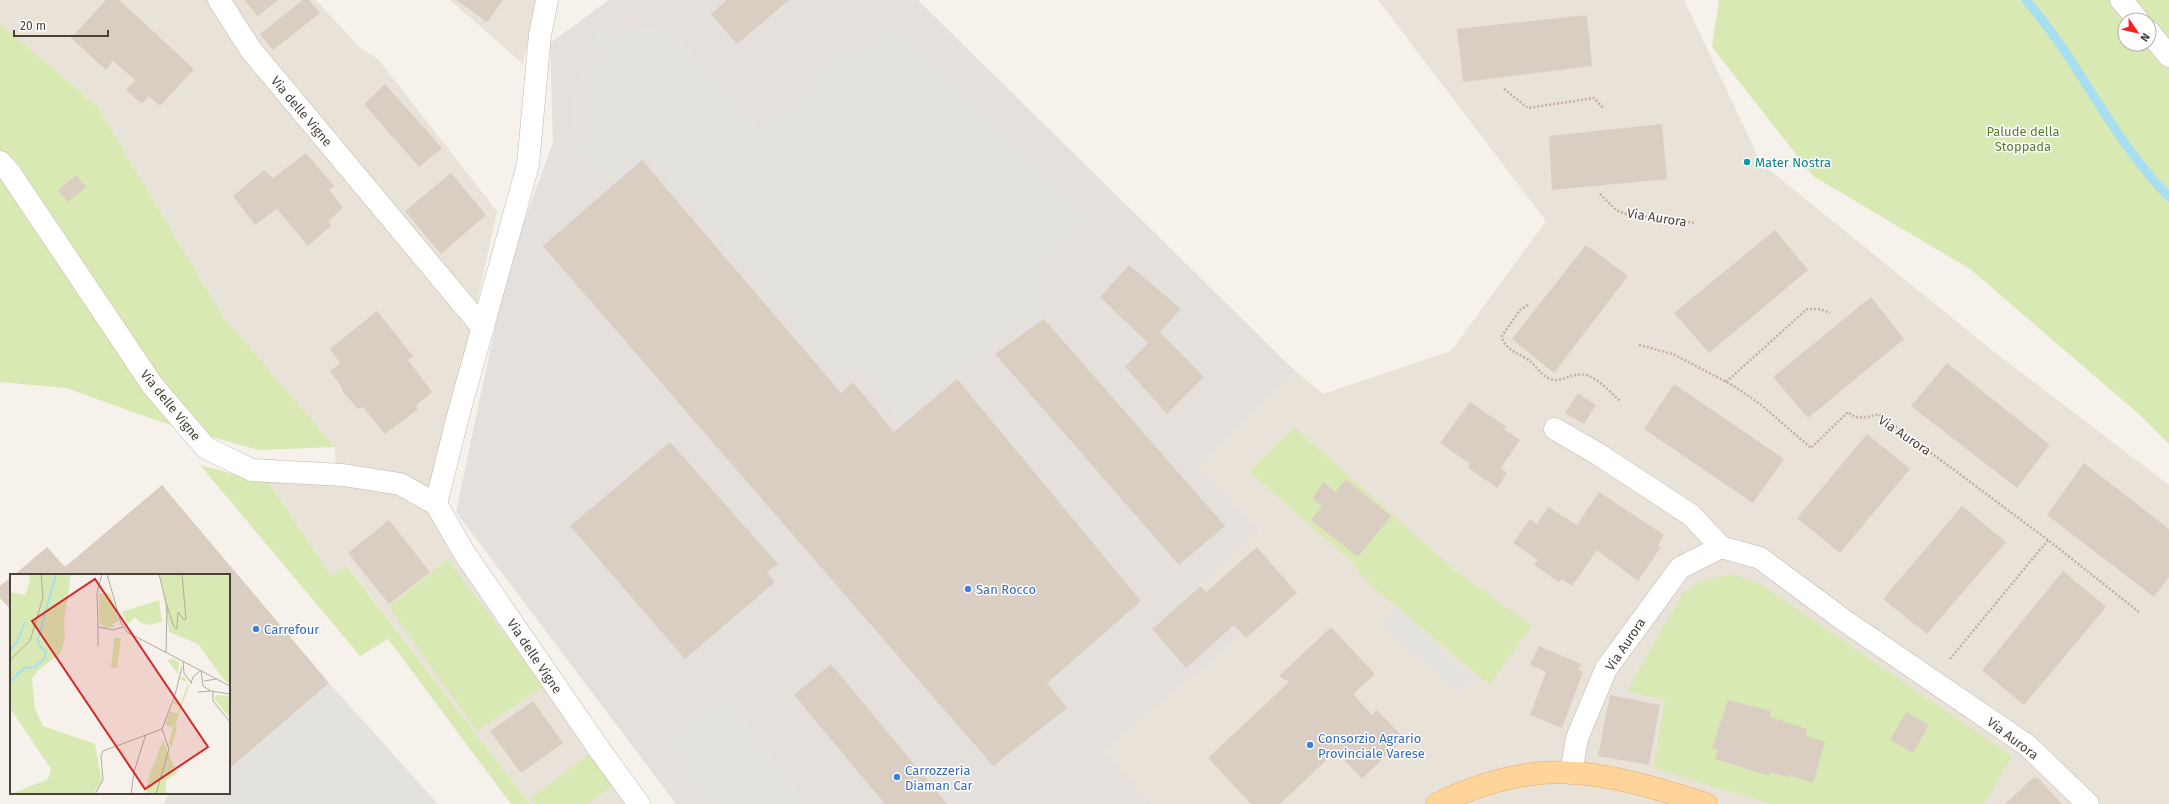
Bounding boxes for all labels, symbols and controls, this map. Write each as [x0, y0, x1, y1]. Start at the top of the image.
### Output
scale bar [14, 12, 108, 38]
north arrow [2117, 12, 2157, 52]
text: 20 m [20, 19, 46, 33]
text: N [2137, 31, 2152, 44]
street label: Via delle Vigne [268, 73, 335, 149]
park label: Palude della Stoppada [1987, 124, 2059, 154]
place label: Mater Nostra [1755, 155, 1831, 170]
marker: Mater Nostra [1742, 157, 1752, 167]
street label: Via Aurora [1626, 205, 1688, 230]
street label: Via delle Vigne [137, 367, 204, 444]
street label: Via Aurora [1876, 412, 1934, 458]
inset map [10, 574, 230, 794]
place label: San Rocco [976, 582, 1036, 597]
marker: San Rocco [963, 584, 973, 594]
street label: Via Aurora [1602, 615, 1648, 673]
street label: Via delle Vigne [504, 616, 565, 696]
place label: Carrefour [264, 622, 319, 637]
marker: Carrefour [251, 624, 261, 634]
street label: Via Aurora [1984, 714, 2041, 763]
place label: Consorzio Agrario Provinciale Varese [1318, 731, 1425, 761]
marker: Consorzio Agrario Provinciale Varese [1305, 740, 1315, 750]
place label: Carrozzeria Diaman Car [905, 763, 973, 793]
marker: Carrozzeria Diaman Car [892, 772, 902, 782]

